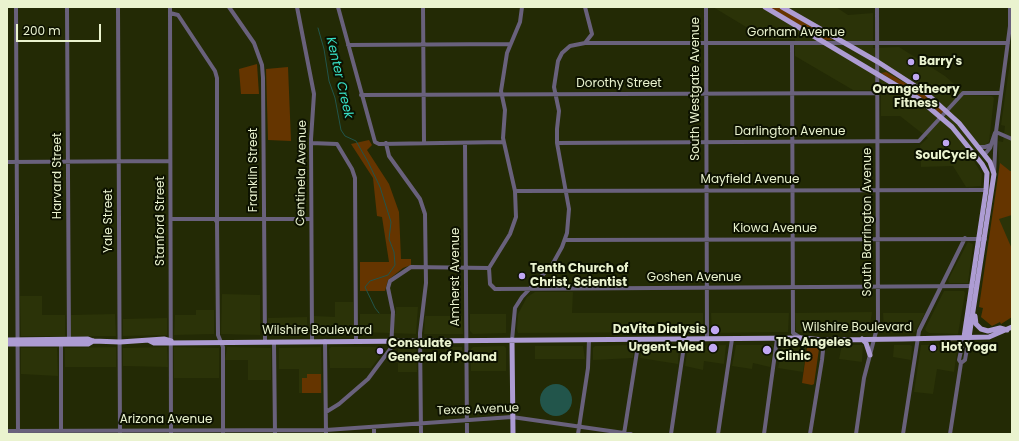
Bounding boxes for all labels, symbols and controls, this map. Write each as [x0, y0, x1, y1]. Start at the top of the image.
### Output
scale bar [18, 16, 103, 42]
street label: South Westgate Avenue [689, 17, 703, 161]
text: 200 m [23, 22, 61, 39]
street label: Gorham Avenue [747, 26, 845, 40]
water label: Kenter Creek [322, 36, 356, 120]
place label: Barry's [919, 55, 962, 69]
marker: Barry's [906, 57, 916, 67]
marker: Orangetheory Fitness [911, 72, 921, 82]
street label: Dorothy Street [576, 77, 662, 91]
place label: Orangetheory Fitness [872, 83, 960, 111]
street label: Centinela Avenue [294, 120, 310, 226]
street label: Darlington Avenue [735, 125, 845, 139]
street label: Franklin Street [247, 128, 261, 212]
street label: Harvard Street [51, 133, 65, 219]
marker: SoulCycle [941, 138, 951, 148]
street label: South Barrington Avenue [861, 148, 875, 296]
place label: SoulCycle [915, 149, 977, 163]
street label: Mayfield Avenue [701, 173, 799, 187]
street label: Stanford Street [154, 176, 168, 266]
street label: Yale Street [102, 189, 116, 253]
street label: Kiowa Avenue [733, 222, 817, 236]
street label: Amherst Avenue [449, 228, 463, 326]
place label: Tenth Church of Christ, Scientist [530, 262, 628, 290]
marker: Tenth Church of Christ, Scientist [517, 271, 527, 281]
street label: Goshen Avenue [647, 271, 741, 285]
street label: Wilshire Boulevard [802, 321, 912, 335]
place label: DaVita Dialysis [613, 323, 706, 337]
street label: Wilshire Boulevard [262, 324, 372, 338]
marker: DaVita Dialysis [709, 324, 721, 336]
place label: The Angeles Clinic [776, 336, 851, 364]
place label: Consulate General of Poland [388, 337, 497, 365]
place label: Urgent-Med [628, 341, 704, 355]
place label: Hot Yoga [941, 341, 997, 355]
marker: Urgent-Med [707, 342, 719, 354]
marker: Hot Yoga [928, 343, 938, 353]
marker: The Angeles Clinic [761, 344, 773, 356]
marker: Consulate General of Poland [375, 346, 385, 356]
street label: Texas Avenue [437, 401, 519, 419]
street label: Arizona Avenue [120, 413, 212, 427]

